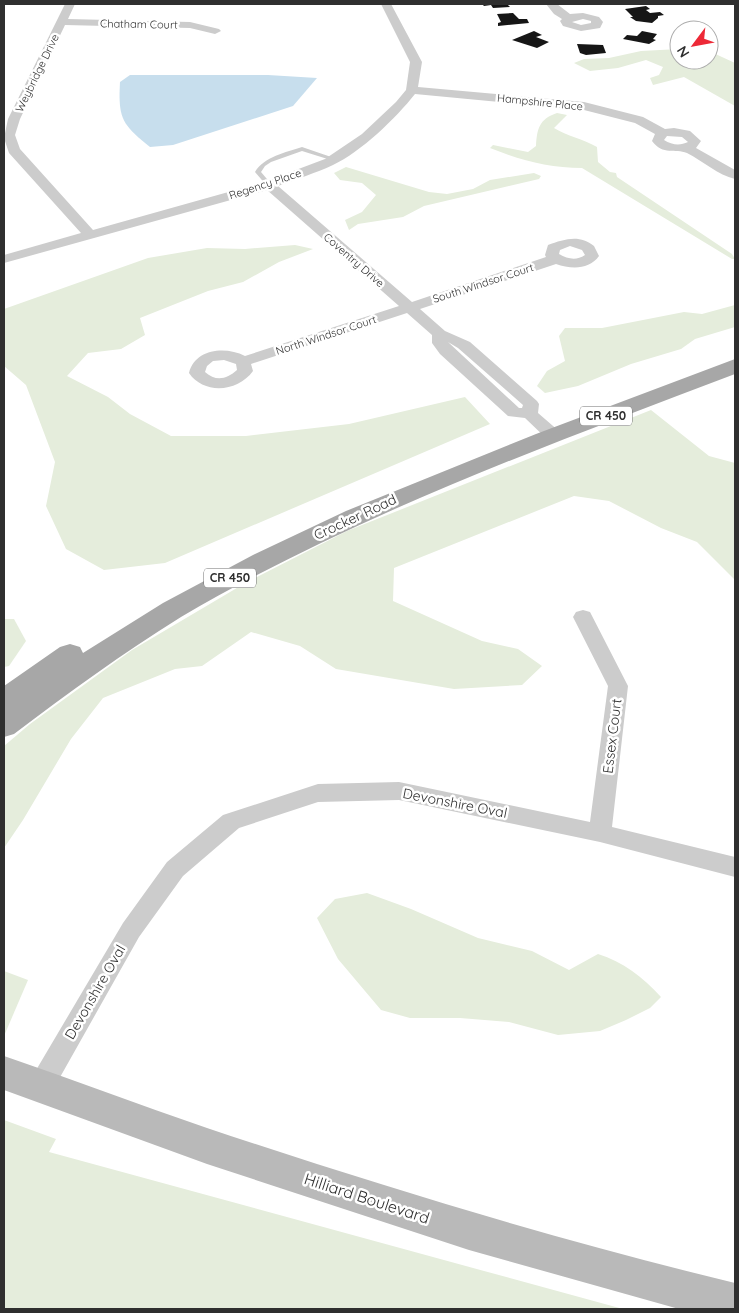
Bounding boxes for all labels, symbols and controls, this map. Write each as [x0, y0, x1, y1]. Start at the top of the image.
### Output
street label: Chatham Court [100, 16, 178, 32]
north arrow [669, 20, 719, 70]
street label: Weybridge Drive [12, 32, 62, 114]
text: N [673, 43, 693, 61]
street label: Hampshire Place [497, 91, 583, 113]
street label: Regency Place [227, 166, 303, 202]
street label: Coventry Drive [321, 230, 387, 290]
street label: South Windsor Court [431, 260, 535, 306]
street label: North Windsor Court [274, 312, 378, 358]
road number: CR 450 [580, 406, 632, 426]
street label: Crocker Road [311, 490, 399, 544]
road number: CR 450 [204, 568, 256, 588]
street label: Essex Court [598, 697, 626, 774]
street label: Devonshire Oval [401, 784, 509, 822]
street label: Devonshire Oval [61, 942, 129, 1042]
street label: Hilliard Boulevard [302, 1168, 432, 1228]

